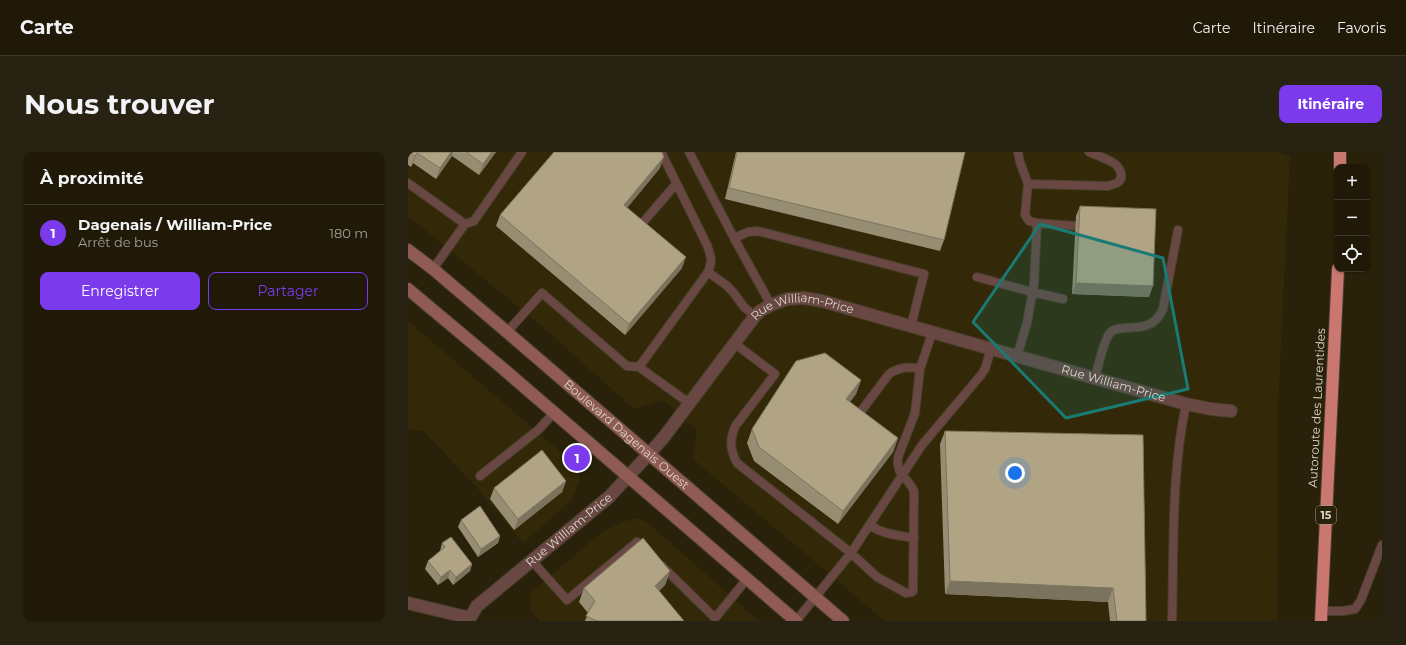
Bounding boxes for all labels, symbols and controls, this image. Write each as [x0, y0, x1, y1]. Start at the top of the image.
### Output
text: Carte [20, 16, 74, 39]
text: Carte [1193, 19, 1230, 37]
text: Itinéraire [1252, 19, 1315, 37]
text: Favoris [1337, 19, 1386, 37]
button: Itinéraire [1279, 85, 1382, 123]
text: Nous trouver [24, 87, 215, 121]
map controls [1334, 164, 1370, 272]
button: + [1334, 164, 1370, 200]
text: À proximité [40, 168, 144, 188]
button: − [1334, 200, 1370, 236]
text: Dagenais / William-Price [78, 215, 272, 234]
text: 1 [50, 225, 56, 241]
text: 180 m [329, 225, 368, 241]
text: Arrêt de bus [78, 234, 158, 250]
button: locate [1334, 236, 1370, 272]
button: Enregistrer [40, 272, 200, 310]
button: Partager [208, 272, 368, 310]
street label: Rue William-Price [747, 290, 856, 323]
street label: Autoroute des Laurentides [1305, 328, 1328, 488]
street label: Rue William-Price [1060, 361, 1168, 405]
street label: Boulevard Dagenais Ouest [561, 376, 692, 492]
pin: 1 [564, 443, 590, 473]
your location [1005, 463, 1025, 483]
street label: Rue William-Price [522, 490, 615, 570]
road number: 15 [1316, 506, 1336, 524]

